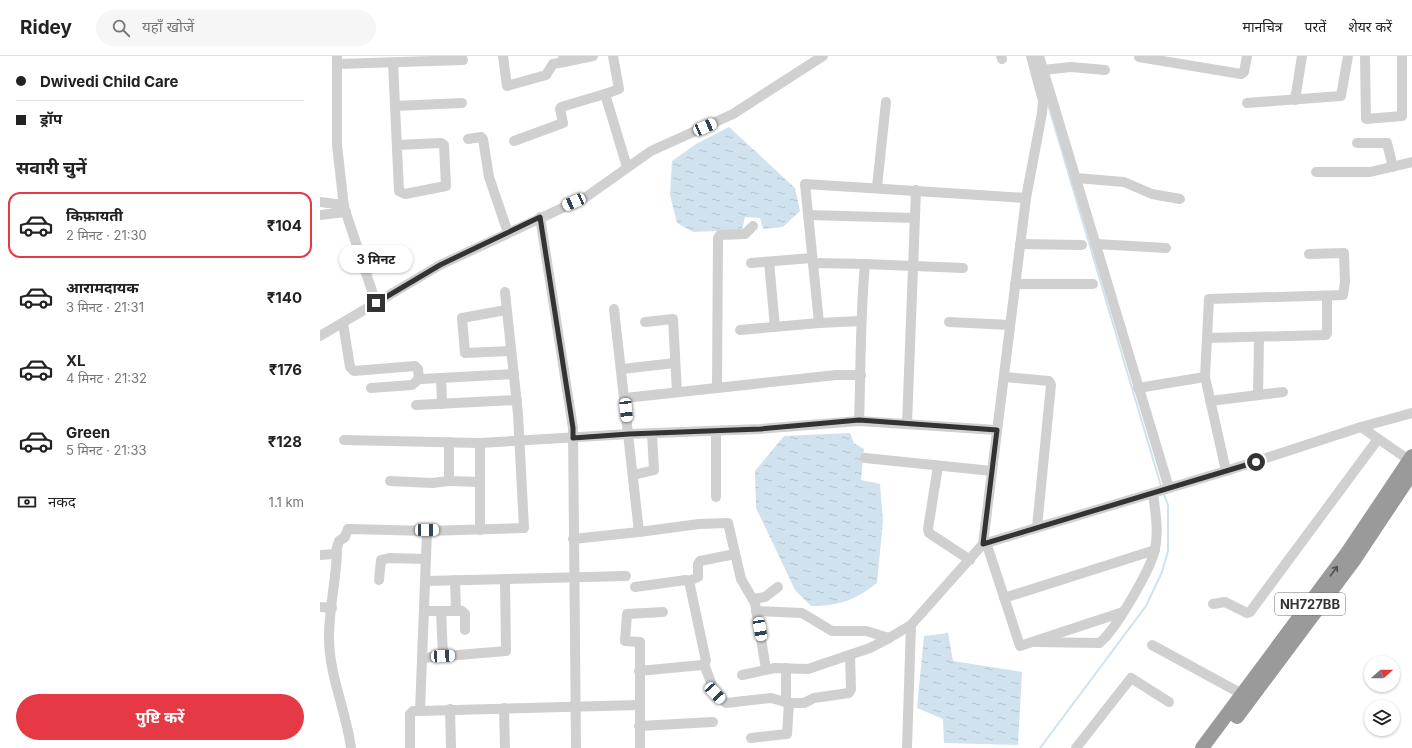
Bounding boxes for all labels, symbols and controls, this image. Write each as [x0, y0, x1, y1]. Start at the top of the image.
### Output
search box [96, 10, 376, 46]
text: Ridey [20, 16, 72, 39]
icon: search [110, 17, 132, 39]
text: यहाँ खोजें [142, 17, 194, 36]
text: मानचित्र [1243, 18, 1283, 35]
text: परतें [1305, 18, 1326, 35]
text: शेयर करें [1348, 18, 1392, 35]
text: Dwivedi Child Care [40, 72, 178, 91]
text: ड्रॉप [40, 109, 62, 128]
car [692, 117, 718, 137]
text: सवारी चुनें [16, 157, 86, 178]
car [561, 192, 587, 212]
text: किफ़ायती [66, 206, 123, 225]
icon: car [18, 207, 54, 243]
text: ₹104 [267, 216, 302, 235]
text: 2 मिनट · 21:30 [66, 227, 147, 243]
callout: 3 मिनट [339, 245, 413, 273]
text: 3 मिनट [357, 251, 395, 267]
text: आरामदायक [66, 278, 139, 297]
icon: car [18, 279, 54, 315]
text: ₹140 [267, 288, 302, 307]
route end [367, 294, 385, 312]
text: 3 मिनट · 21:31 [66, 299, 144, 315]
icon: car [18, 351, 54, 387]
text: XL [66, 351, 86, 370]
text: ₹176 [269, 360, 302, 379]
text: 4 मिनट · 21:32 [66, 370, 147, 386]
car [619, 397, 633, 423]
icon: car [18, 423, 54, 459]
text: Green [66, 423, 110, 442]
text: ₹128 [268, 432, 302, 451]
text: 5 मिनट · 21:33 [66, 442, 147, 458]
route start [1247, 453, 1265, 471]
icon: cash [16, 491, 38, 513]
text: नकद [48, 492, 76, 511]
text: 1.1 km [269, 494, 304, 510]
car [415, 524, 439, 536]
one-way arrow [1330, 566, 1338, 577]
road number: NH727BB [1275, 593, 1345, 615]
car [752, 616, 768, 642]
car [431, 649, 455, 663]
north arrow [1364, 656, 1400, 692]
map controls [1364, 656, 1400, 736]
car [702, 680, 728, 706]
button: पुष्टि करें [16, 694, 304, 740]
button: layers [1364, 700, 1400, 736]

